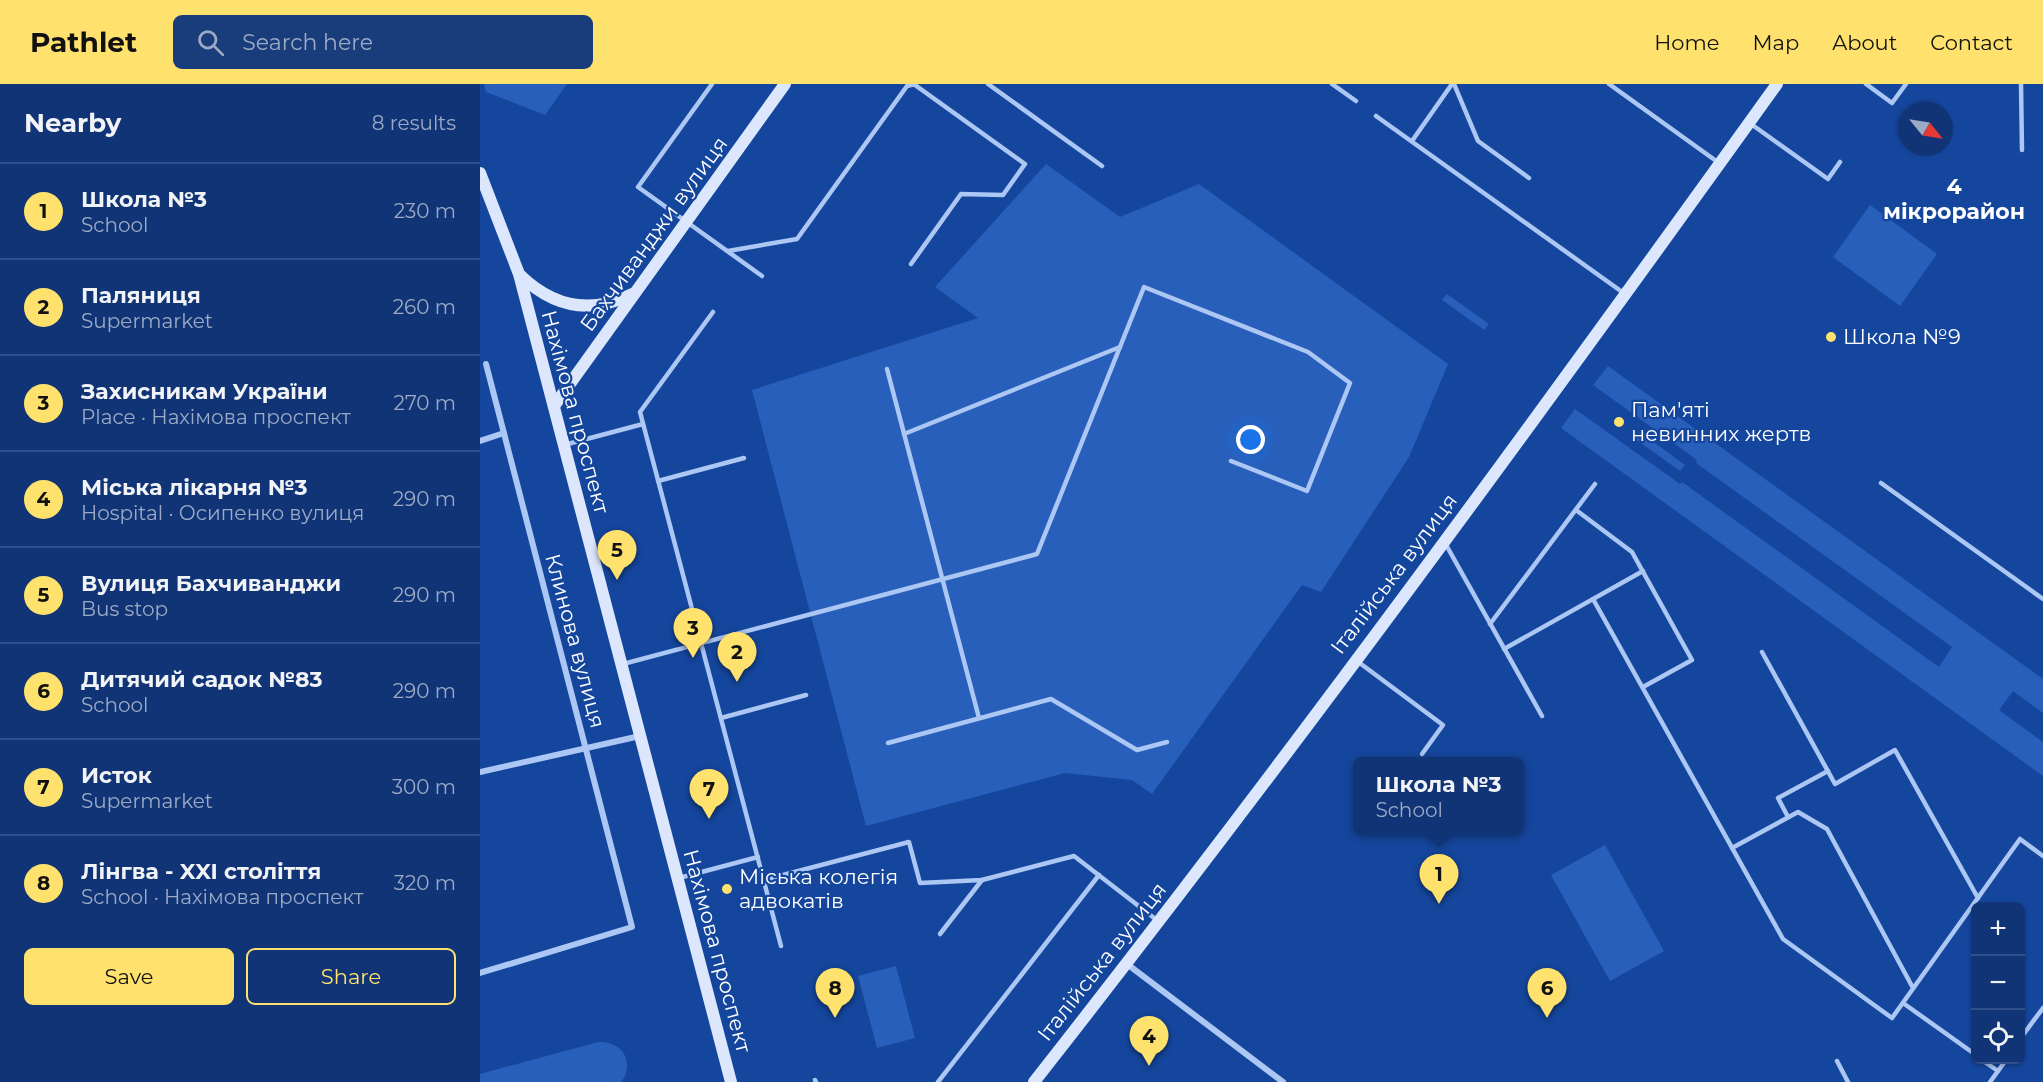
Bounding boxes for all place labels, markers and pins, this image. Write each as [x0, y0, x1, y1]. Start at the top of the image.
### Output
place label: Школа №9 [1843, 324, 1961, 349]
marker: Школа №9 [1824, 330, 1838, 344]
place label: Пам'яті невинних жертв [1631, 397, 1811, 446]
marker: Пам'яті невинних жертв [1612, 415, 1626, 429]
pin: 5 [598, 530, 636, 580]
pin: 3 [674, 608, 712, 658]
pin: 2 [718, 632, 756, 682]
pin: 7 [690, 770, 728, 819]
pin: 1 [1420, 854, 1458, 904]
place label: Міська колегія адвокатів [739, 864, 898, 913]
marker: Міська колегія адвокатів [720, 882, 734, 896]
pin: 8 [816, 968, 854, 1018]
pin: 6 [1528, 968, 1566, 1018]
pin: 4 [1130, 1016, 1168, 1066]

